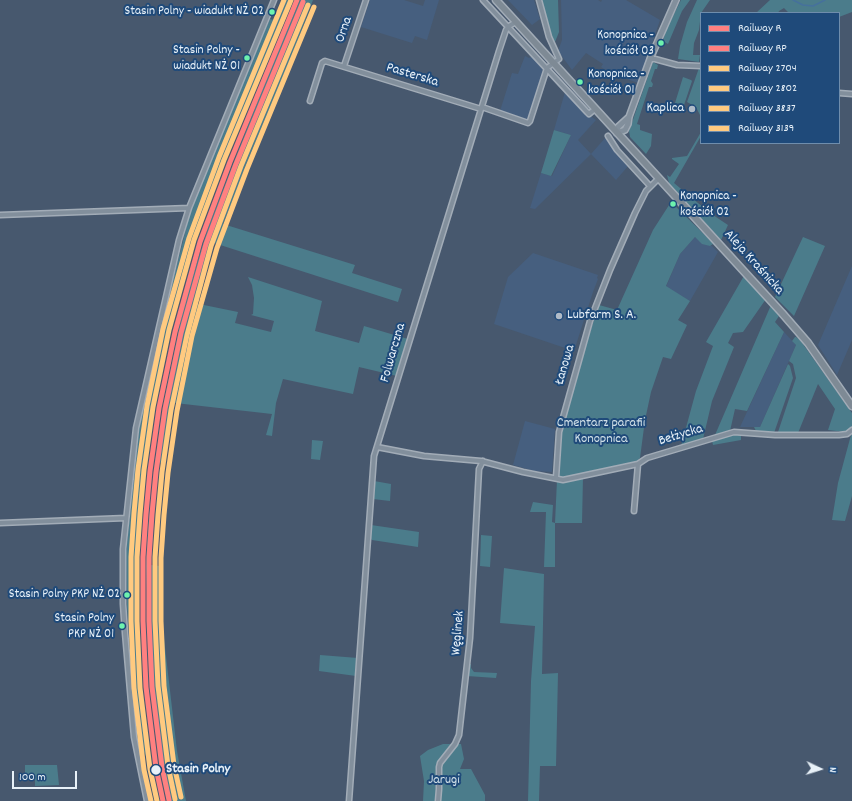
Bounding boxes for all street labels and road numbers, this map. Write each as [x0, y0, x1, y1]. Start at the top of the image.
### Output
street label: Orna [333, 15, 357, 45]
street label: Pasterska [384, 60, 440, 92]
street label: Aleja Kraśnicka [719, 227, 787, 299]
street label: Folwarczna [378, 322, 410, 384]
street label: Łanowa [552, 343, 580, 387]
street label: Bełżycka [657, 421, 705, 451]
street label: Węglinek [449, 610, 469, 656]

